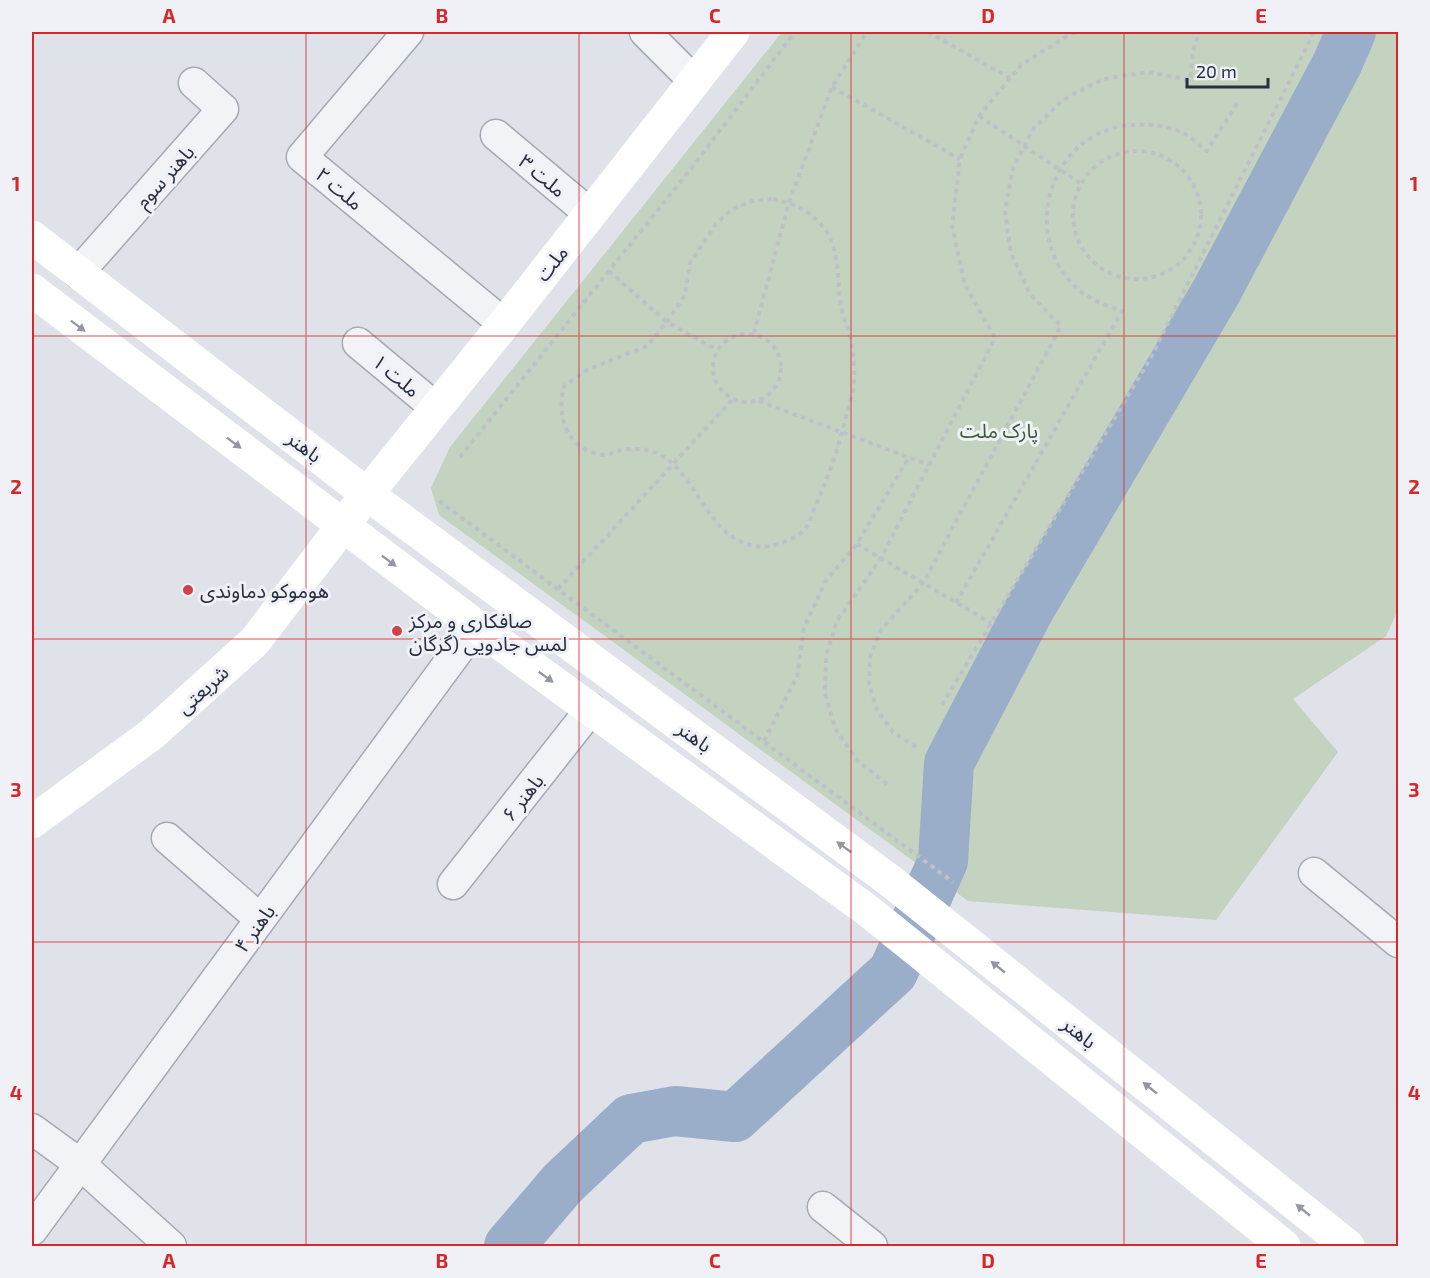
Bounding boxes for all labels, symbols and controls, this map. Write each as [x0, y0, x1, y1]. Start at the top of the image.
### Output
text: A [162, 3, 176, 27]
text: B [436, 3, 448, 27]
text: C [709, 3, 721, 27]
text: D [981, 3, 995, 27]
text: E [1255, 3, 1267, 27]
scale bar [1187, 51, 1268, 89]
text: 20 m [1196, 60, 1237, 82]
street label: باهنر سوم [129, 139, 202, 215]
street label: ۳ ملت [514, 148, 572, 202]
street label: ۲ ملت [311, 161, 369, 215]
text: 1 [12, 171, 20, 195]
text: 1 [1410, 171, 1418, 195]
street label: ملت [530, 240, 572, 286]
one-way arrow [71, 319, 86, 331]
street label: ملت ۱ [368, 348, 426, 402]
park label: پارک ملت [960, 418, 1038, 444]
street label: باهنر [281, 425, 327, 468]
one-way arrow [225, 437, 241, 449]
text: 2 [10, 474, 22, 498]
text: 2 [1408, 474, 1420, 498]
one-way arrow [382, 554, 397, 566]
place label: هوموکو دماوندی [200, 578, 329, 603]
marker: هوموکو دماوندی [181, 583, 195, 597]
place label: صافکاری و مرکز لمس جادویی (گرگان [408, 608, 567, 656]
marker: صافکاری و مرکز لمس جادویی (گرگان [390, 624, 404, 638]
street label: شریعتی [171, 659, 234, 719]
one-way arrow [539, 670, 554, 682]
street label: باهنر [671, 715, 717, 758]
street label: ۶ باهنر [496, 769, 549, 826]
text: 3 [10, 777, 22, 801]
text: 3 [1408, 777, 1420, 801]
one-way arrow [837, 841, 852, 853]
street label: ۴ باهنر [229, 899, 280, 957]
one-way arrow [990, 960, 1006, 973]
street label: باهنر [1056, 1010, 1102, 1054]
text: 4 [10, 1080, 23, 1104]
text: 4 [1408, 1080, 1421, 1104]
one-way arrow [1142, 1082, 1158, 1095]
one-way arrow [1295, 1204, 1310, 1217]
text: A [162, 1248, 176, 1272]
text: B [436, 1248, 448, 1272]
text: C [709, 1248, 721, 1272]
text: D [981, 1248, 995, 1272]
text: E [1255, 1248, 1267, 1272]

